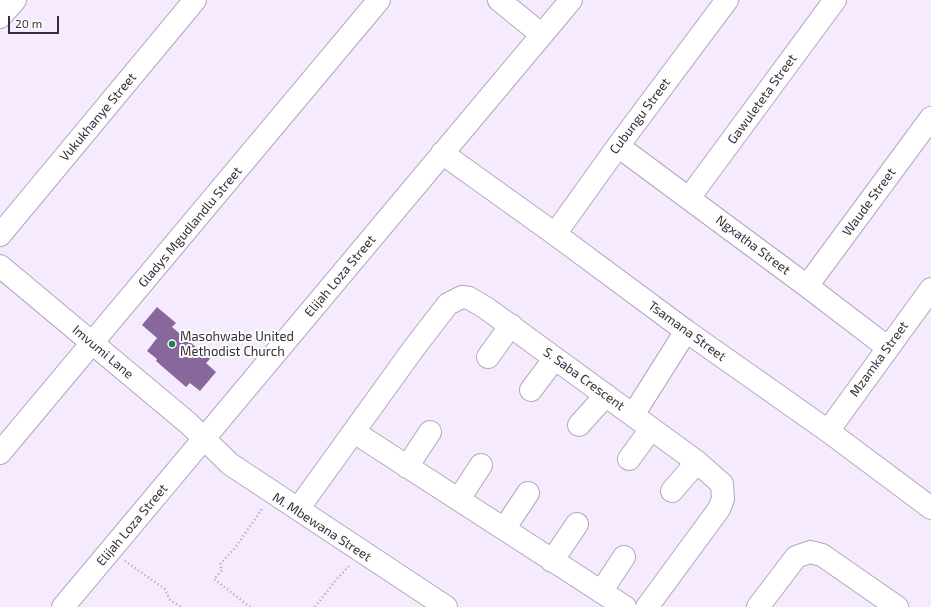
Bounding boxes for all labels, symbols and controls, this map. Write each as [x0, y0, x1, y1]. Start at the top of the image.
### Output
scale bar [10, 8, 61, 34]
text: 20 m [15, 16, 42, 30]
street label: Gawuleteta Street [724, 51, 800, 147]
street label: Vukukhanye Street [56, 70, 140, 164]
street label: Cubungu Street [606, 75, 674, 157]
street label: Gladys Mgudlandlu Street [135, 163, 245, 291]
street label: Waude Street [839, 165, 899, 239]
street label: Ngxatha Street [713, 212, 793, 278]
street label: Elijah Loza Street [301, 232, 379, 320]
street label: Tsamana Street [645, 298, 729, 364]
street label: Mzamka Street [846, 318, 912, 400]
street label: Imvumi Lane [69, 322, 137, 382]
place label: Masohwabe United Methodist Church [180, 329, 294, 360]
marker: Masohwabe United Methodist Church [167, 339, 177, 349]
street label: S. Saba Crescent [540, 344, 628, 414]
street label: Elijah Loza Street [93, 481, 171, 569]
street label: M. Mbewana Street [270, 489, 374, 565]

